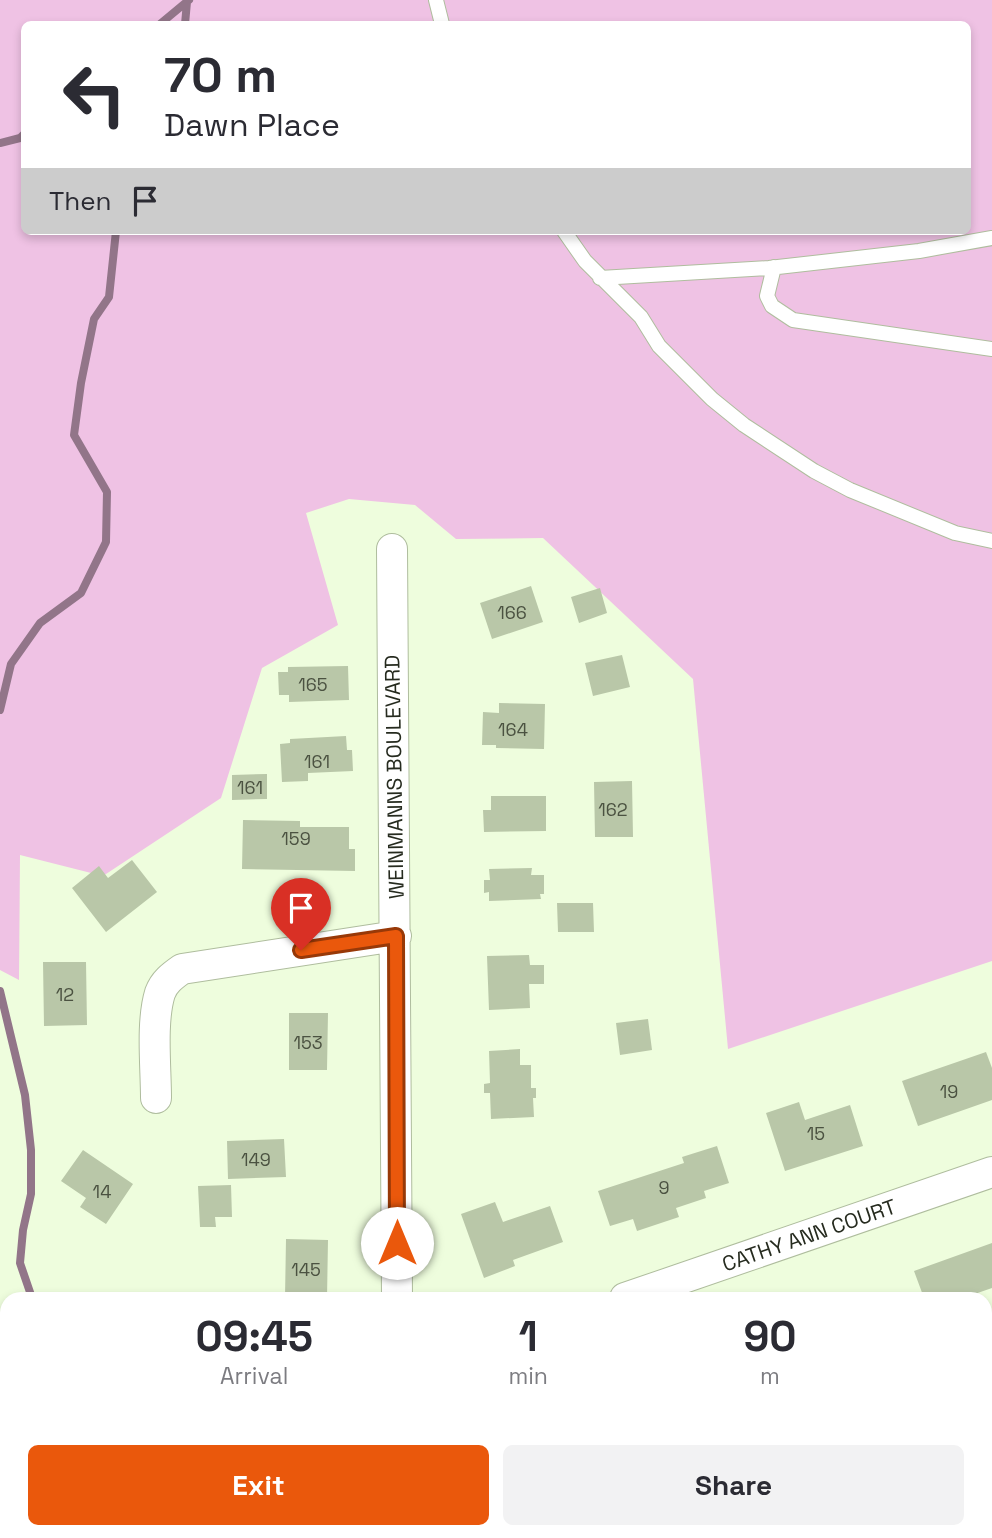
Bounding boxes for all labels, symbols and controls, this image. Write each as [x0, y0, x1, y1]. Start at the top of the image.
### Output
text: 70 m [164, 44, 277, 106]
icon: left [49, 49, 140, 140]
text: Dawn Place [164, 105, 340, 145]
icon: arrive [126, 182, 164, 220]
text: Then [49, 184, 112, 218]
house number: 166 [497, 601, 527, 624]
street label: WEINMANNS BOULEVARD [378, 655, 410, 899]
house number: 165 [298, 673, 328, 696]
house number: 164 [498, 718, 528, 741]
house number: 161 [304, 750, 330, 773]
house number: 161 [237, 776, 263, 799]
house number: 162 [598, 798, 628, 821]
house number: 159 [281, 827, 311, 850]
pin [271, 878, 331, 950]
icon: arrive [282, 889, 320, 927]
house number: 12 [56, 983, 74, 1006]
house number: 153 [293, 1031, 323, 1054]
house number: 19 [940, 1080, 958, 1103]
house number: 15 [807, 1122, 825, 1145]
house number: 149 [241, 1148, 271, 1171]
house number: 9 [658, 1176, 670, 1199]
house number: 14 [93, 1180, 111, 1203]
street label: CATHY ANN COURT [718, 1193, 900, 1277]
position arrow [360, 1206, 434, 1280]
house number: 145 [291, 1258, 321, 1281]
text: 09:45 [195, 1310, 313, 1363]
text: 1 [519, 1310, 538, 1363]
text: 90 [743, 1310, 797, 1363]
text: Arrival [220, 1361, 288, 1391]
text: min [508, 1361, 548, 1391]
text: m [760, 1361, 780, 1391]
button: Exit [28, 1445, 489, 1525]
button: Share [503, 1445, 964, 1525]

